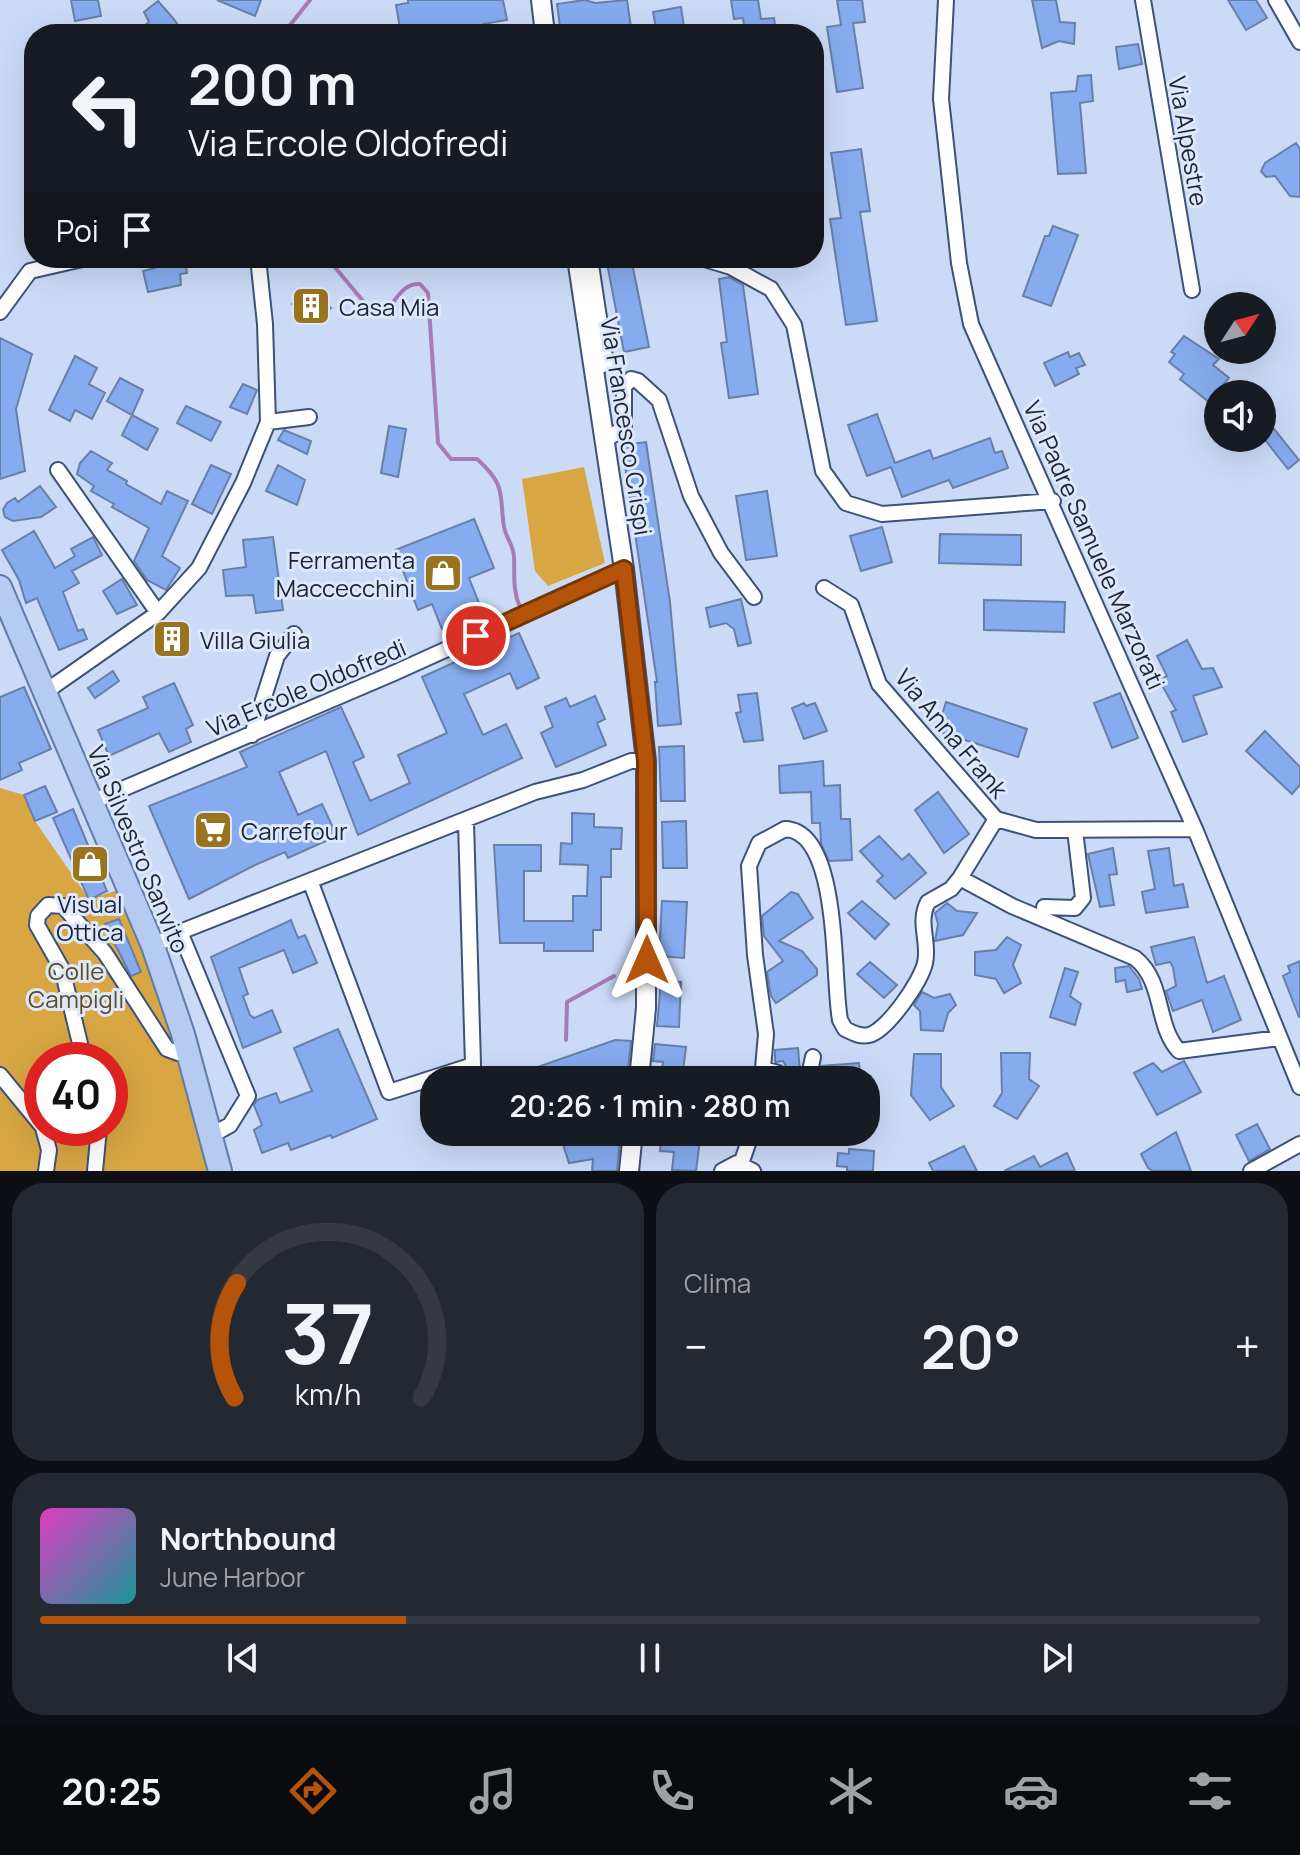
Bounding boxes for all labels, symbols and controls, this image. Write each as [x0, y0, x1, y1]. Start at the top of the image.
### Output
text: 200 m [188, 45, 357, 122]
icon: left [56, 56, 160, 160]
street label: Via Alpestre [1161, 73, 1217, 209]
text: Via Ercole Oldofredi [188, 118, 508, 167]
icon: arrive [115, 208, 159, 252]
text: Poi [56, 210, 99, 251]
building icon: Casa Mia [290, 285, 332, 327]
place label: Casa Mia [339, 290, 439, 323]
north arrow [1204, 292, 1276, 364]
map controls [1204, 292, 1276, 452]
street label: Via Francesco Crispi [593, 314, 661, 538]
button: sound [1204, 380, 1276, 452]
street label: Via Padre Samuele Marzorati [1016, 396, 1174, 694]
place label: Ferramenta Maccecchini [276, 543, 415, 604]
shop icon: Ferramenta Maccecchini [422, 552, 464, 594]
pin [442, 602, 510, 670]
icon: arrive [454, 614, 498, 658]
building icon: Villa Giulia [151, 618, 193, 660]
place label: Villa Giulia [200, 623, 310, 656]
street label: Via Ercole Oldofredi [201, 630, 411, 744]
street label: Via Anna Frank [888, 661, 1017, 805]
street label: Via Silvestro Sanvito [80, 740, 198, 958]
supermarket icon: Carrefour [192, 809, 234, 851]
place label: Carrefour [241, 814, 348, 847]
shop icon: Visual Ottica [69, 843, 111, 885]
place label: Visual Ottica [56, 887, 124, 948]
position arrow [605, 918, 689, 1002]
park label: Colle Campigli [28, 954, 124, 1015]
speed limit sign: 40 [24, 1042, 128, 1146]
text: 20:26 · 1 min · 280 m [509, 1085, 791, 1126]
text: Clima [684, 1265, 751, 1301]
text: 37 [282, 1275, 374, 1389]
text: 20° [921, 1305, 1022, 1387]
text: − [684, 1316, 708, 1376]
text: + [1235, 1316, 1260, 1376]
text: km/h [295, 1375, 361, 1414]
text: Northbound [160, 1518, 337, 1559]
text: June Harbor [160, 1559, 305, 1595]
icon: previous [221, 1636, 265, 1680]
icon: pause [628, 1636, 672, 1680]
icon: next [1035, 1636, 1079, 1680]
icon: directions [285, 1763, 341, 1819]
icon: music [465, 1763, 521, 1819]
icon: phone [644, 1763, 700, 1819]
icon: climate [823, 1763, 879, 1819]
icon: car [1003, 1763, 1059, 1819]
icon: filters [1182, 1763, 1238, 1819]
text: 20:25 [62, 1767, 162, 1816]

